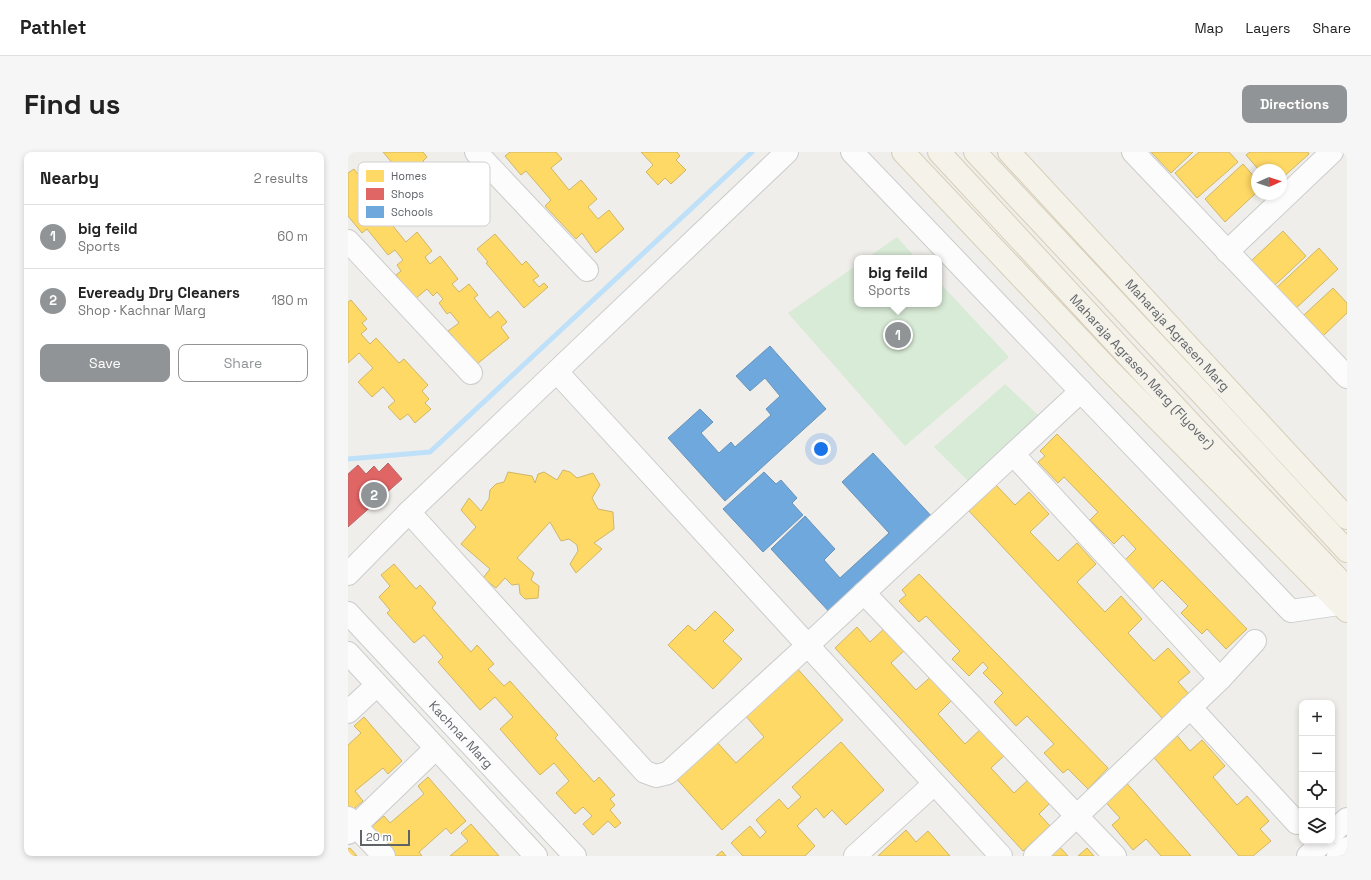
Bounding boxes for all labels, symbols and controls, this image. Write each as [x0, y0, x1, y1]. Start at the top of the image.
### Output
text: Pathlet [20, 15, 86, 40]
text: Map [1194, 19, 1224, 37]
text: Layers [1246, 19, 1290, 37]
text: Share [1312, 19, 1351, 37]
button: Directions [1242, 85, 1347, 123]
text: Find us [24, 86, 121, 122]
legend [358, 162, 490, 226]
north arrow [1251, 164, 1287, 200]
text: Nearby [40, 167, 99, 189]
text: Homes [391, 169, 427, 183]
text: 2 results [254, 170, 308, 187]
text: Shops [391, 187, 424, 201]
text: Schools [391, 205, 433, 219]
text: big feild [78, 219, 137, 238]
text: 1 [50, 228, 56, 245]
text: 60 m [277, 228, 308, 245]
text: Sports [78, 238, 120, 255]
popup [854, 255, 942, 307]
text: big feild [868, 263, 928, 282]
street label: Maharaja Agrasen Marg [1122, 275, 1234, 395]
text: Sports [868, 282, 910, 299]
text: Eveready Dry Cleaners [78, 283, 240, 302]
street label: Maharaja Agrasen Marg (Flyover) [1066, 290, 1218, 452]
text: 2 [49, 292, 57, 309]
text: 180 m [272, 292, 308, 309]
text: Shop · Kachnar Marg [78, 302, 206, 319]
pin: 1 [885, 320, 911, 350]
button: Save [40, 344, 170, 382]
button: Share [178, 344, 308, 382]
your location [811, 439, 831, 459]
pin: 2 [361, 480, 387, 510]
street label: Kachnar Marg [426, 697, 497, 772]
map controls [1299, 700, 1335, 844]
button: + [1299, 700, 1335, 736]
button: − [1299, 736, 1335, 772]
button: locate [1299, 772, 1335, 808]
button: layers [1299, 808, 1335, 844]
scale bar [360, 828, 410, 847]
text: 20 m [366, 830, 392, 844]

